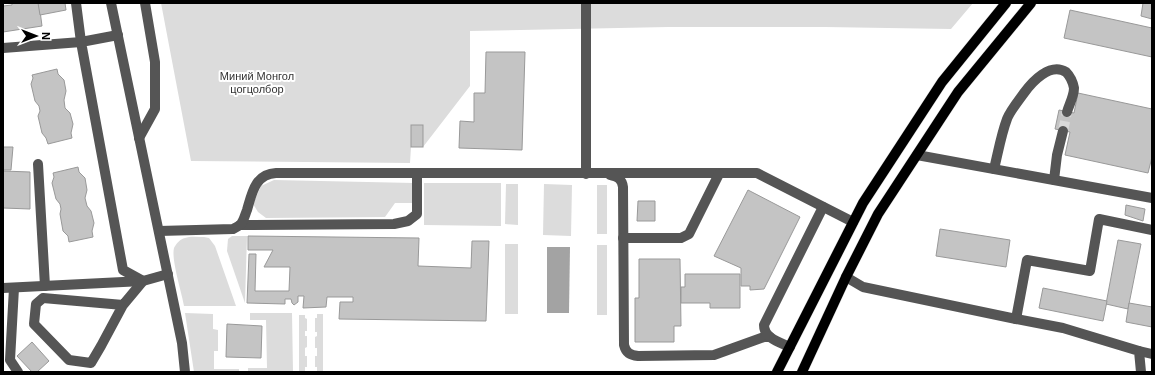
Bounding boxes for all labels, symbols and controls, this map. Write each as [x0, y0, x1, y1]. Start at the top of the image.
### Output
north arrow [16, 16, 56, 56]
text: N [40, 32, 52, 40]
park label: Миний Монгол цогцолбор [220, 70, 294, 95]

